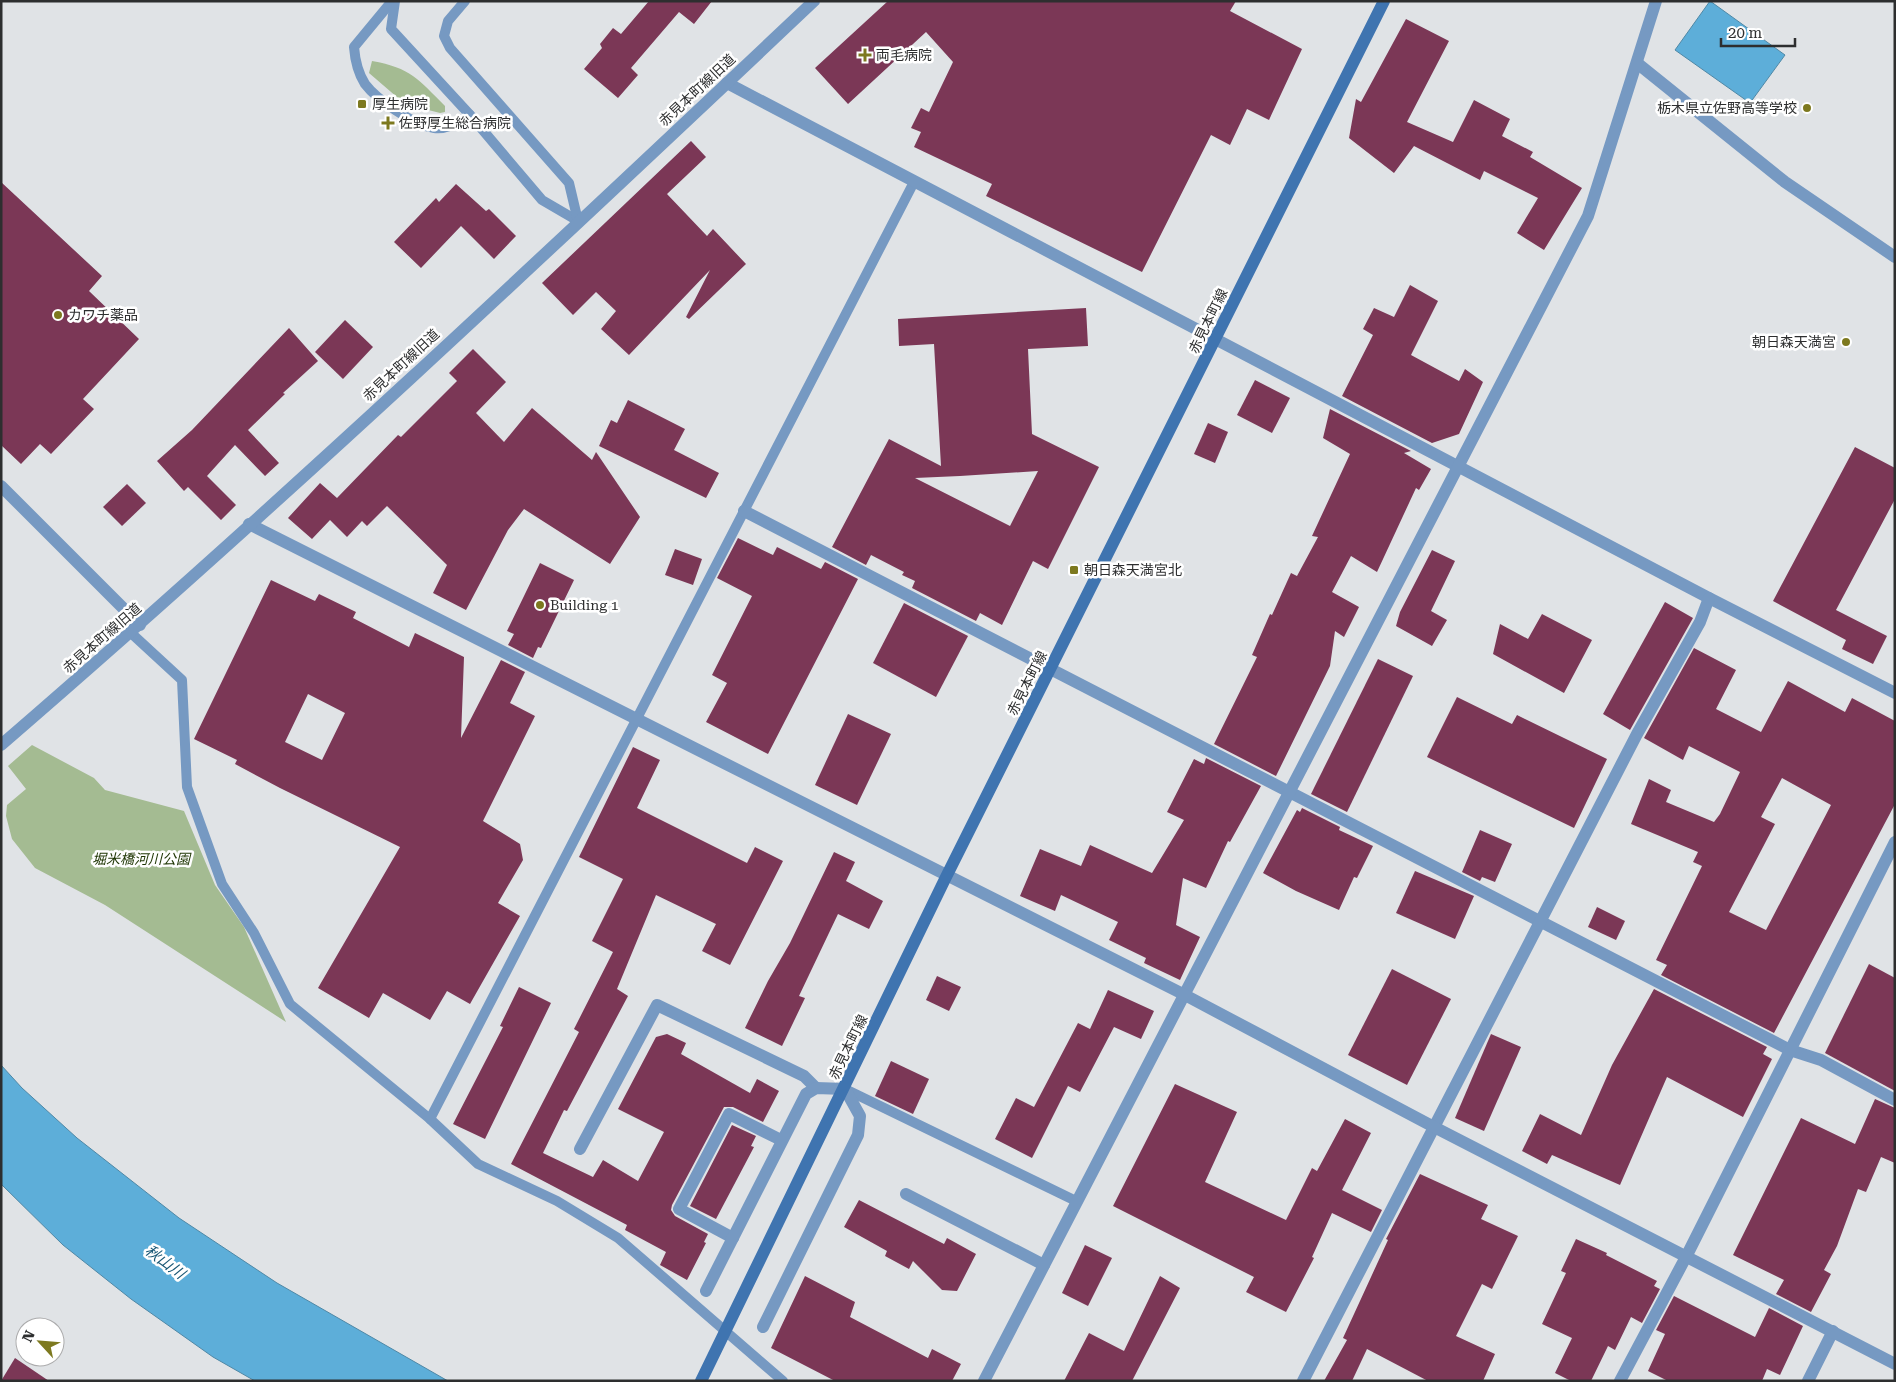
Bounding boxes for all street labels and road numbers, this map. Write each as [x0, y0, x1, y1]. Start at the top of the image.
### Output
street label: 赤見本町線旧道 [656, 51, 738, 129]
street label: 赤見本町線 [1185, 286, 1231, 356]
street label: 赤見本町線旧道 [360, 326, 442, 404]
street label: 赤見本町線旧道 [60, 600, 144, 676]
street label: 赤見本町線 [1004, 648, 1050, 718]
street label: 赤見本町線 [825, 1012, 871, 1082]

